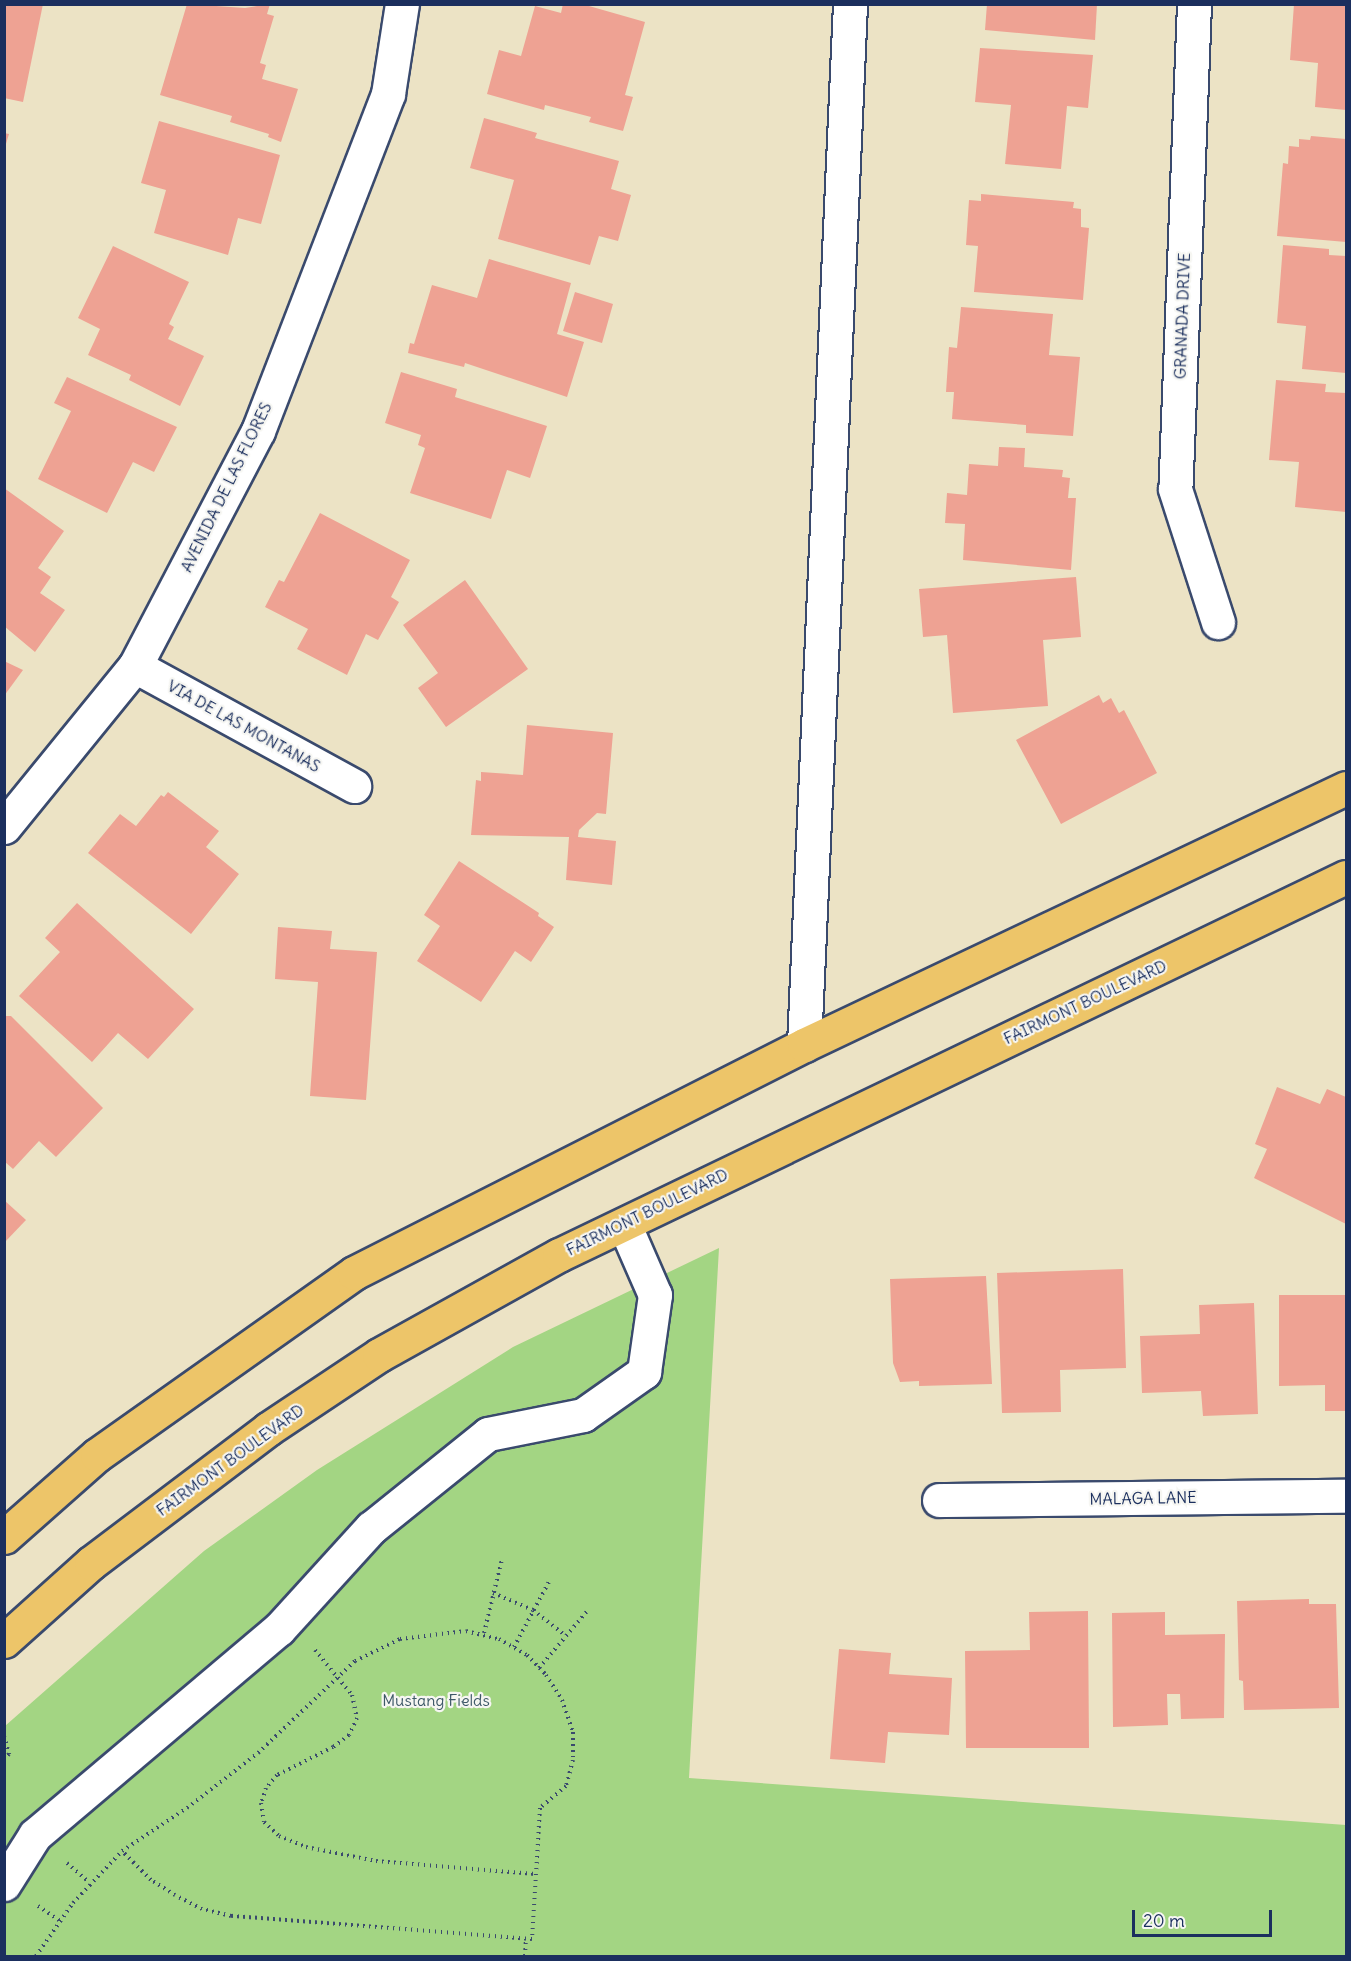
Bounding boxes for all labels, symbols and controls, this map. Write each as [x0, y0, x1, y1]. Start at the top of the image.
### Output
street label: GRANADA DRIVE [1170, 252, 1194, 380]
street label: AVENIDA DE LAS FLORES [176, 399, 276, 575]
street label: VIA DE LAS MONTANAS [164, 676, 324, 776]
street label: FAIRMONT BOULEVARD [1000, 956, 1170, 1048]
street label: FAIRMONT BOULEVARD [563, 1164, 731, 1260]
street label: FAIRMONT BOULEVARD [152, 1400, 308, 1520]
street label: MALAGA LANE [1089, 1487, 1197, 1509]
park label: Mustang Fields [382, 1690, 490, 1710]
scale bar [1135, 1898, 1274, 1936]
text: 20 m [1143, 1909, 1185, 1932]

